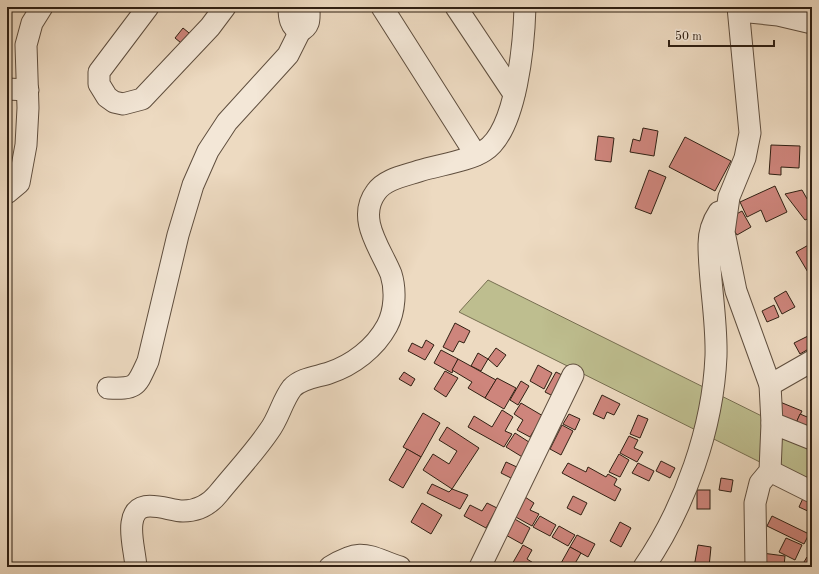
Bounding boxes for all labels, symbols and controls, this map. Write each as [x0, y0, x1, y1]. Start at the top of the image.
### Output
scale bar [669, 22, 774, 48]
text: 50 m [675, 30, 702, 43]

